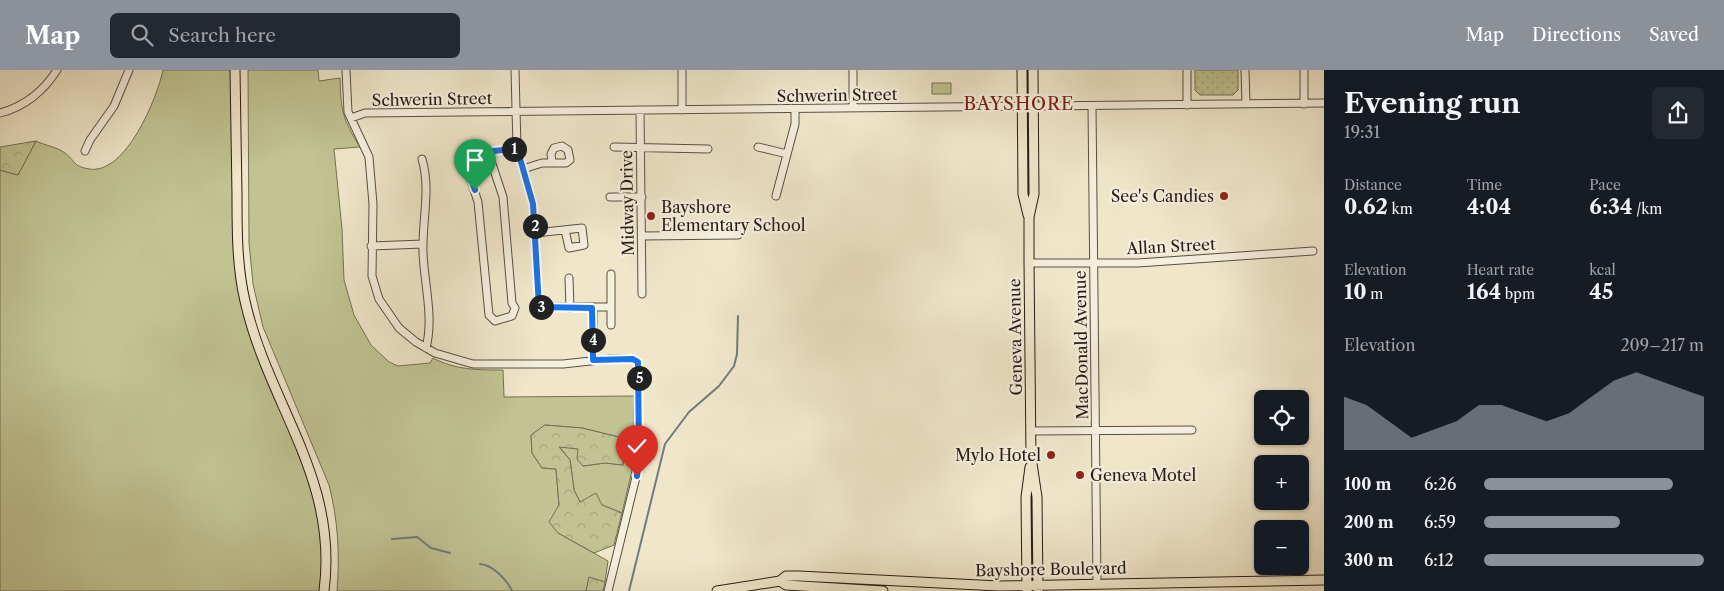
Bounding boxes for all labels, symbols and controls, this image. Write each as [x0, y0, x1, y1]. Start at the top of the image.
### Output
search box [110, 13, 460, 58]
text: Map [25, 21, 80, 50]
icon: search [128, 21, 156, 49]
text: Search here [168, 24, 276, 47]
text: Map [1465, 24, 1504, 46]
text: Directions [1532, 24, 1621, 46]
text: Saved [1649, 24, 1699, 46]
street label: Schwerin Street [777, 84, 898, 106]
text: Evening run [1344, 86, 1520, 120]
button: share [1652, 87, 1704, 139]
street label: Schwerin Street [372, 88, 493, 110]
district label: BAYSHORE [964, 93, 1074, 115]
text: 19:31 [1344, 122, 1380, 142]
pin: 1 [502, 136, 526, 162]
pin [454, 139, 496, 190]
text: 1 [511, 140, 518, 158]
icon: arrive [461, 146, 489, 174]
street label: Midway Drive [616, 150, 638, 256]
text: Distance [1344, 176, 1402, 194]
text: Time [1467, 176, 1502, 194]
text: Pace [1589, 176, 1621, 194]
place label: See's Candies [1111, 186, 1214, 206]
marker: See's Candies [1218, 190, 1230, 202]
text: 0.62 [1344, 194, 1388, 219]
text: 4:04 [1467, 194, 1511, 219]
text: 6:34 [1589, 194, 1632, 219]
place label: Bayshore Elementary School [661, 197, 806, 235]
text: km [1388, 200, 1413, 218]
text: /km [1632, 200, 1662, 218]
marker: Bayshore Elementary School [645, 210, 657, 222]
pin: 2 [522, 214, 548, 238]
text: 2 [531, 217, 540, 235]
street label: Allan Street [1125, 234, 1217, 258]
text: Elevation [1344, 261, 1407, 279]
text: Heart rate [1467, 261, 1534, 279]
text: kcal [1589, 261, 1616, 279]
street label: MacDonald Avenue [1070, 270, 1092, 420]
street label: Geneva Avenue [1004, 278, 1026, 396]
text: 10 [1344, 279, 1367, 304]
text: 164 [1467, 279, 1501, 304]
text: 45 [1589, 279, 1613, 304]
text: m [1367, 285, 1383, 303]
text: bpm [1501, 285, 1535, 303]
pin: 3 [528, 294, 554, 320]
text: 3 [538, 298, 545, 316]
pin: 4 [580, 328, 606, 352]
text: 4 [589, 331, 598, 349]
text: Elevation [1344, 335, 1415, 355]
text: 209–217 m [1620, 335, 1704, 355]
pin: 5 [626, 366, 652, 390]
text: 5 [636, 369, 643, 387]
map controls [1254, 390, 1309, 575]
button: locate [1254, 390, 1309, 445]
pin [616, 425, 658, 476]
icon: check [623, 432, 651, 460]
place label: Mylo Hotel [955, 445, 1041, 465]
marker: Mylo Hotel [1045, 449, 1057, 461]
button: + [1254, 455, 1309, 510]
place label: Geneva Motel [1090, 465, 1196, 485]
marker: Geneva Motel [1074, 469, 1086, 481]
text: 100 m [1344, 474, 1391, 494]
text: 6:26 [1424, 474, 1456, 494]
text: 200 m [1344, 512, 1394, 532]
text: 6:59 [1424, 512, 1456, 532]
button: − [1254, 520, 1309, 575]
text: 300 m [1344, 550, 1393, 570]
text: 6:12 [1424, 550, 1454, 570]
street label: Bayshore Boulevard [975, 558, 1127, 580]

